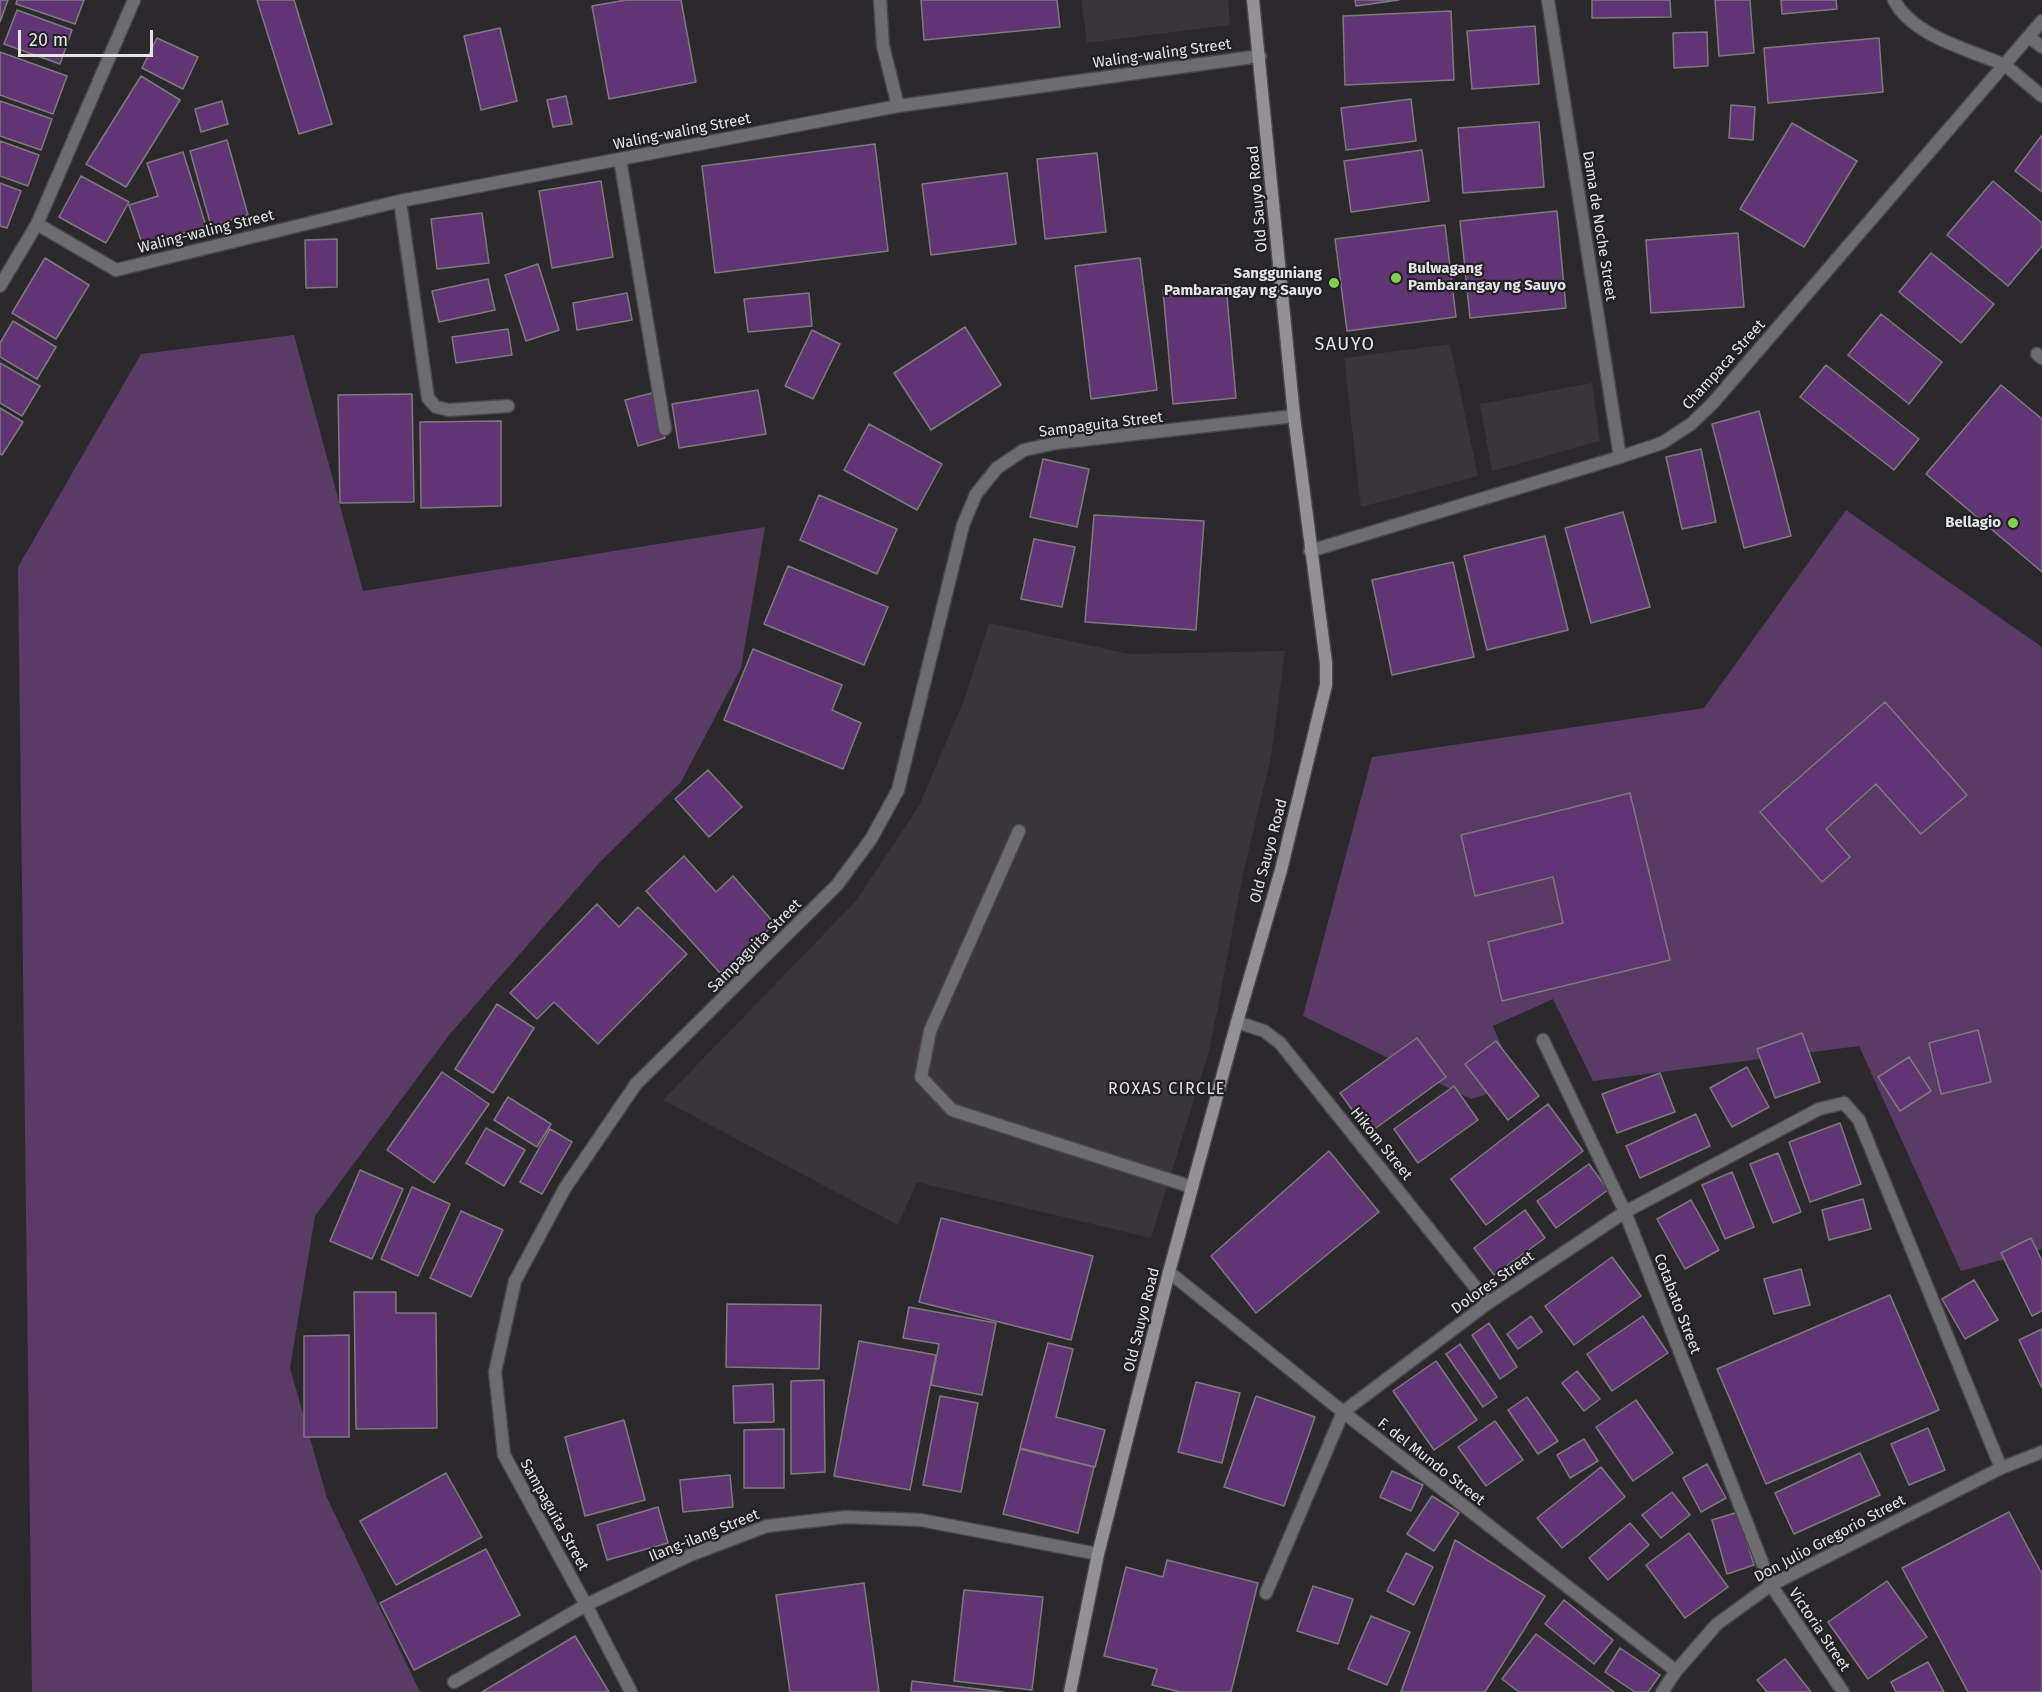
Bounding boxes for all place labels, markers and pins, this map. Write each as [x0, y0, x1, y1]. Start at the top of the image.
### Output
place label: Bulwagang Pambarangay ng Sauyo [1408, 260, 1566, 295]
place label: Sangguniang Pambarangay ng Sauyo [1164, 265, 1322, 300]
marker: Bulwagang Pambarangay ng Sauyo [1389, 271, 1403, 285]
marker: Sangguniang Pambarangay ng Sauyo [1327, 276, 1341, 290]
place label: Bellagio [1945, 514, 2001, 532]
marker: Bellagio [2006, 516, 2020, 530]

